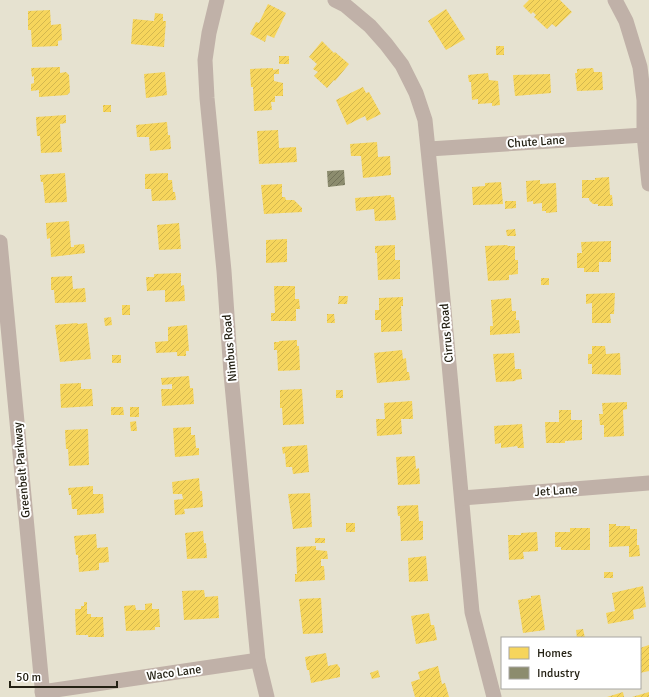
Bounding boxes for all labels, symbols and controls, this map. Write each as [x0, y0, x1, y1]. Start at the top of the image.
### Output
street label: Chute Lane [507, 133, 565, 151]
street label: Cirrus Road [437, 303, 457, 363]
street label: Nimbus Road [220, 314, 240, 382]
street label: Greenbelt Parkway [10, 421, 34, 519]
street label: Jet Lane [534, 482, 578, 500]
legend [501, 637, 641, 689]
text: Homes [537, 646, 572, 661]
street label: Waco Lane [146, 662, 202, 684]
scale bar [10, 663, 117, 689]
text: Industry [537, 666, 580, 681]
text: 50 m [16, 670, 41, 685]

